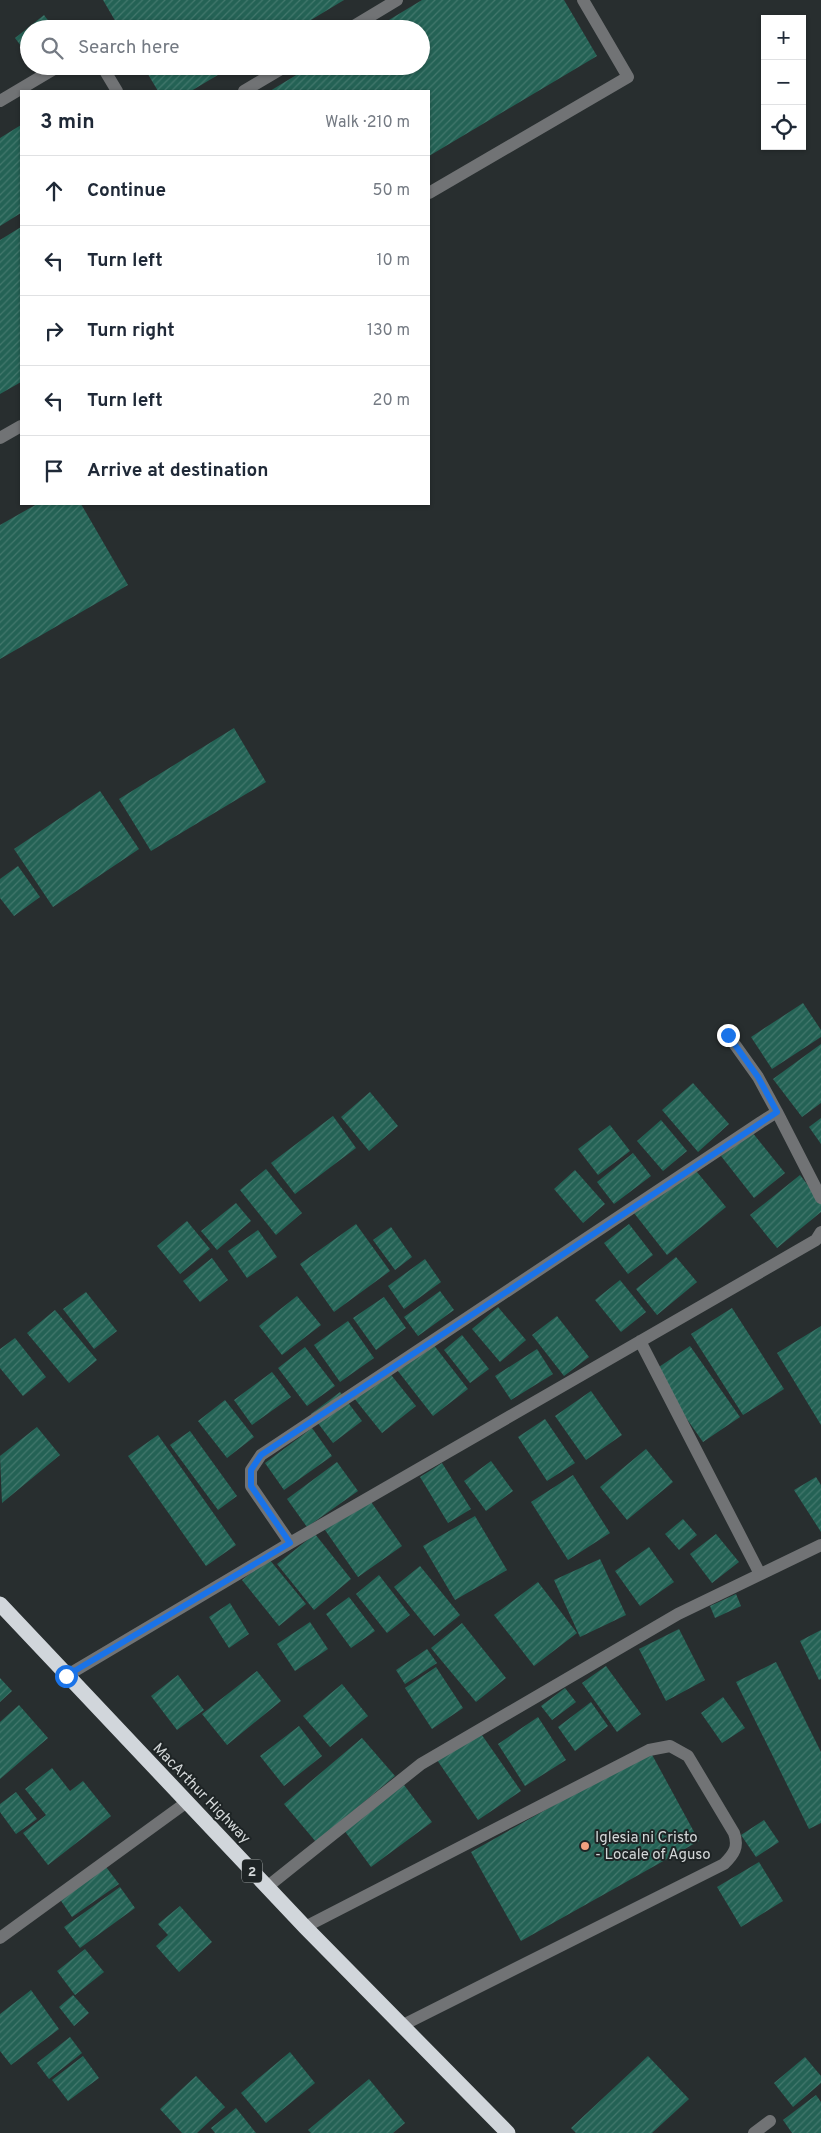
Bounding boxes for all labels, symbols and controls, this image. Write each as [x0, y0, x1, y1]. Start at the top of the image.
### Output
map controls [761, 15, 806, 150]
button: + [761, 15, 806, 60]
search box [20, 20, 430, 75]
icon: search [38, 34, 66, 62]
text: Search here [78, 36, 180, 60]
button: − [761, 60, 806, 105]
button: locate [761, 105, 806, 150]
text: 3 min [40, 109, 95, 136]
text: Walk · 210 m [325, 113, 410, 133]
icon: ahead [40, 177, 68, 205]
text: Continue [87, 179, 166, 203]
text: 50 m [373, 181, 410, 201]
icon: left [40, 247, 68, 275]
text: Turn left [87, 249, 163, 273]
text: 10 m [376, 251, 410, 271]
icon: right [40, 317, 68, 345]
text: Turn right [87, 319, 175, 343]
text: 130 m [367, 321, 410, 341]
icon: left [40, 387, 68, 415]
text: Turn left [87, 389, 163, 413]
text: 20 m [373, 391, 410, 411]
icon: arrive [40, 457, 68, 485]
text: Arrive at destination [87, 459, 268, 483]
route end [717, 1024, 740, 1047]
route start [55, 1665, 78, 1688]
street label: MacArthur Highway [148, 1740, 254, 1848]
place label: Iglesia ni Cristo - Locale of Aguso [595, 1829, 711, 1865]
marker: Iglesia ni Cristo - Locale of Aguso [579, 1840, 591, 1852]
road number: 2 [242, 1860, 262, 1882]

